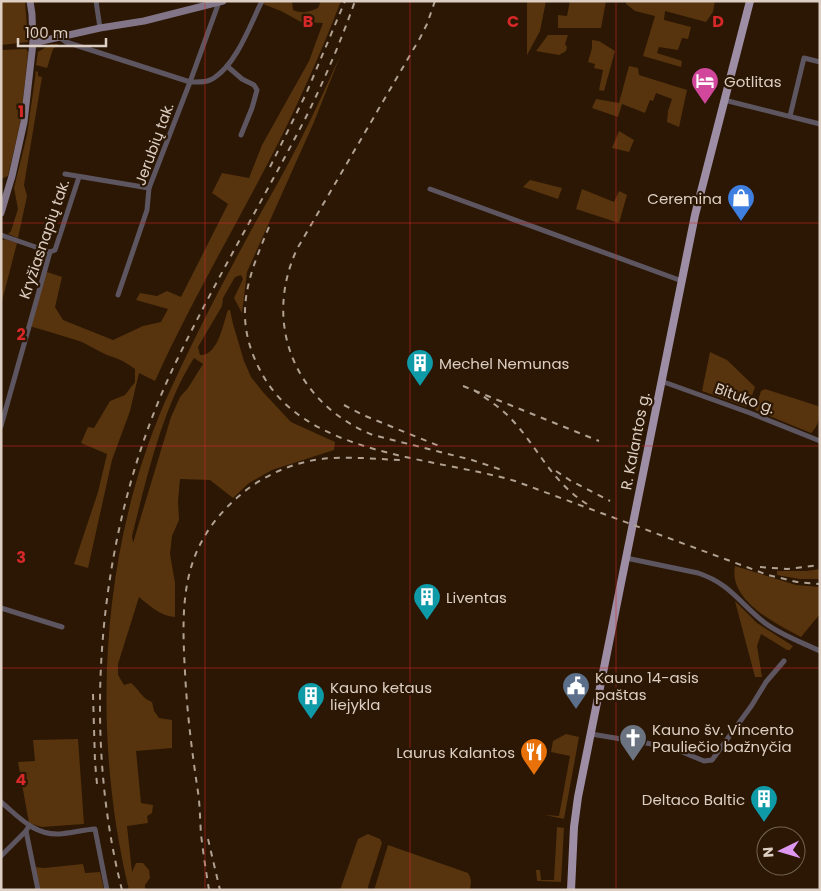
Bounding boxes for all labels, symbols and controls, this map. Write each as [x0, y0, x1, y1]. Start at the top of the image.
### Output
text: B [303, 10, 313, 33]
text: C [507, 10, 519, 33]
text: D [712, 10, 724, 33]
scale bar [18, 15, 105, 47]
text: 100 m [25, 22, 68, 43]
hotel icon: Gotlitas [690, 66, 720, 105]
place label: Gotlitas [724, 71, 782, 92]
text: 1 [18, 100, 24, 123]
street label: Jerubių tak. [129, 100, 179, 188]
street label: Kryžiasnapių tak. [14, 176, 74, 302]
shop icon: Ceremina [726, 183, 756, 222]
place label: Ceremina [647, 188, 722, 209]
text: 2 [16, 323, 26, 346]
building icon: Mechel Nemunas [405, 348, 435, 387]
place label: Mechel Nemunas [439, 353, 570, 374]
street label: Bituko g. [712, 377, 778, 419]
street label: R. Kalantos g. [615, 390, 655, 492]
text: 3 [16, 546, 26, 569]
building icon: Liventas [412, 582, 442, 621]
place label: Liventas [446, 587, 507, 608]
place label: Kauno 14-asis paštas [595, 667, 699, 705]
public building icon: Kauno 14-asis paštas [561, 671, 591, 710]
place label: Kauno ketaus liejykla [330, 677, 432, 715]
building icon: Kauno ketaus liejykla [296, 681, 326, 720]
place label: Kauno šv. Vincento Pauliečio bažnyčia [652, 719, 794, 757]
church icon: Kauno šv. Vincento Pauliečio bažnyčia [618, 723, 648, 762]
restaurant icon: Laurus Kalantos [519, 737, 549, 776]
place label: Laurus Kalantos [396, 742, 515, 763]
text: 4 [16, 768, 27, 791]
building icon: Deltaco Baltic [749, 784, 779, 823]
place label: Deltaco Baltic [642, 789, 745, 810]
north arrow [756, 826, 806, 876]
text: N [758, 846, 778, 858]

